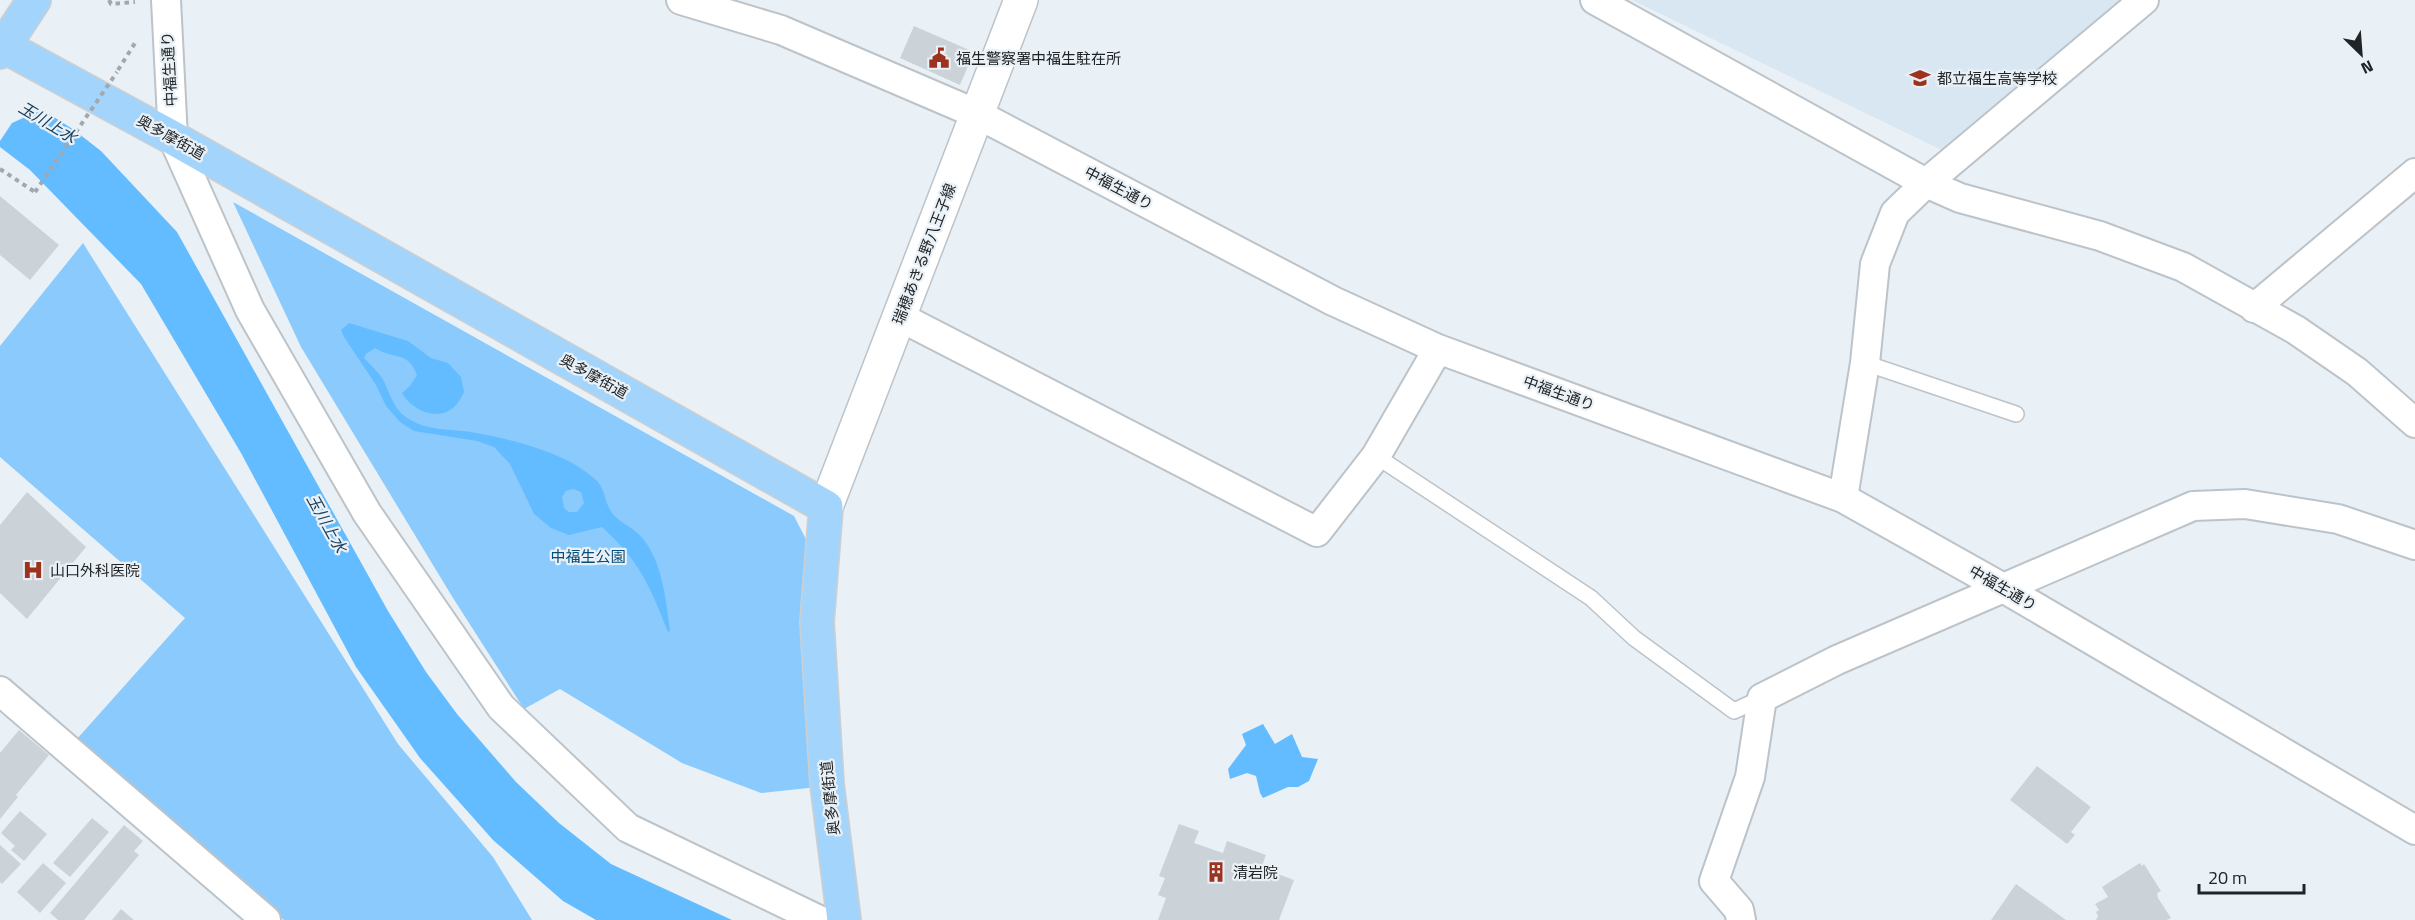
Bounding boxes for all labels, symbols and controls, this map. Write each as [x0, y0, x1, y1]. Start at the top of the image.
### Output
north arrow [2331, 24, 2391, 84]
street label: 中福生通り [156, 31, 182, 107]
public building icon: 福生警察署中福生駐在所 [927, 46, 951, 70]
place label: 福生警察署中福生駐在所 [956, 47, 1121, 70]
text: N [2357, 54, 2377, 81]
school or university icon: 都立福生高等学校 [1908, 66, 1932, 90]
place label: 都立福生高等学校 [1937, 67, 2057, 90]
water label: 玉川上水 [14, 95, 83, 150]
street label: 奥多摩街道 [133, 109, 209, 165]
street label: 中福生通り [1080, 160, 1158, 216]
street label: 瑞穂あきる野八王子線 [886, 180, 962, 328]
street label: 奥多摩街道 [556, 348, 632, 404]
street label: 中福生通り [1520, 369, 1598, 417]
water label: 玉川上水 [301, 489, 354, 559]
park label: 中福生公園 [550, 545, 626, 568]
hospital icon: 山口外科医院 [21, 558, 45, 582]
place label: 山口外科医院 [50, 559, 140, 582]
street label: 中福生通り [1965, 559, 2041, 617]
street label: 奥多摩街道 [815, 759, 845, 837]
scale bar [2199, 857, 2304, 895]
building icon: 清岩院 [1204, 860, 1228, 884]
place label: 清岩院 [1233, 861, 1278, 884]
text: 20 m [2208, 864, 2247, 891]

